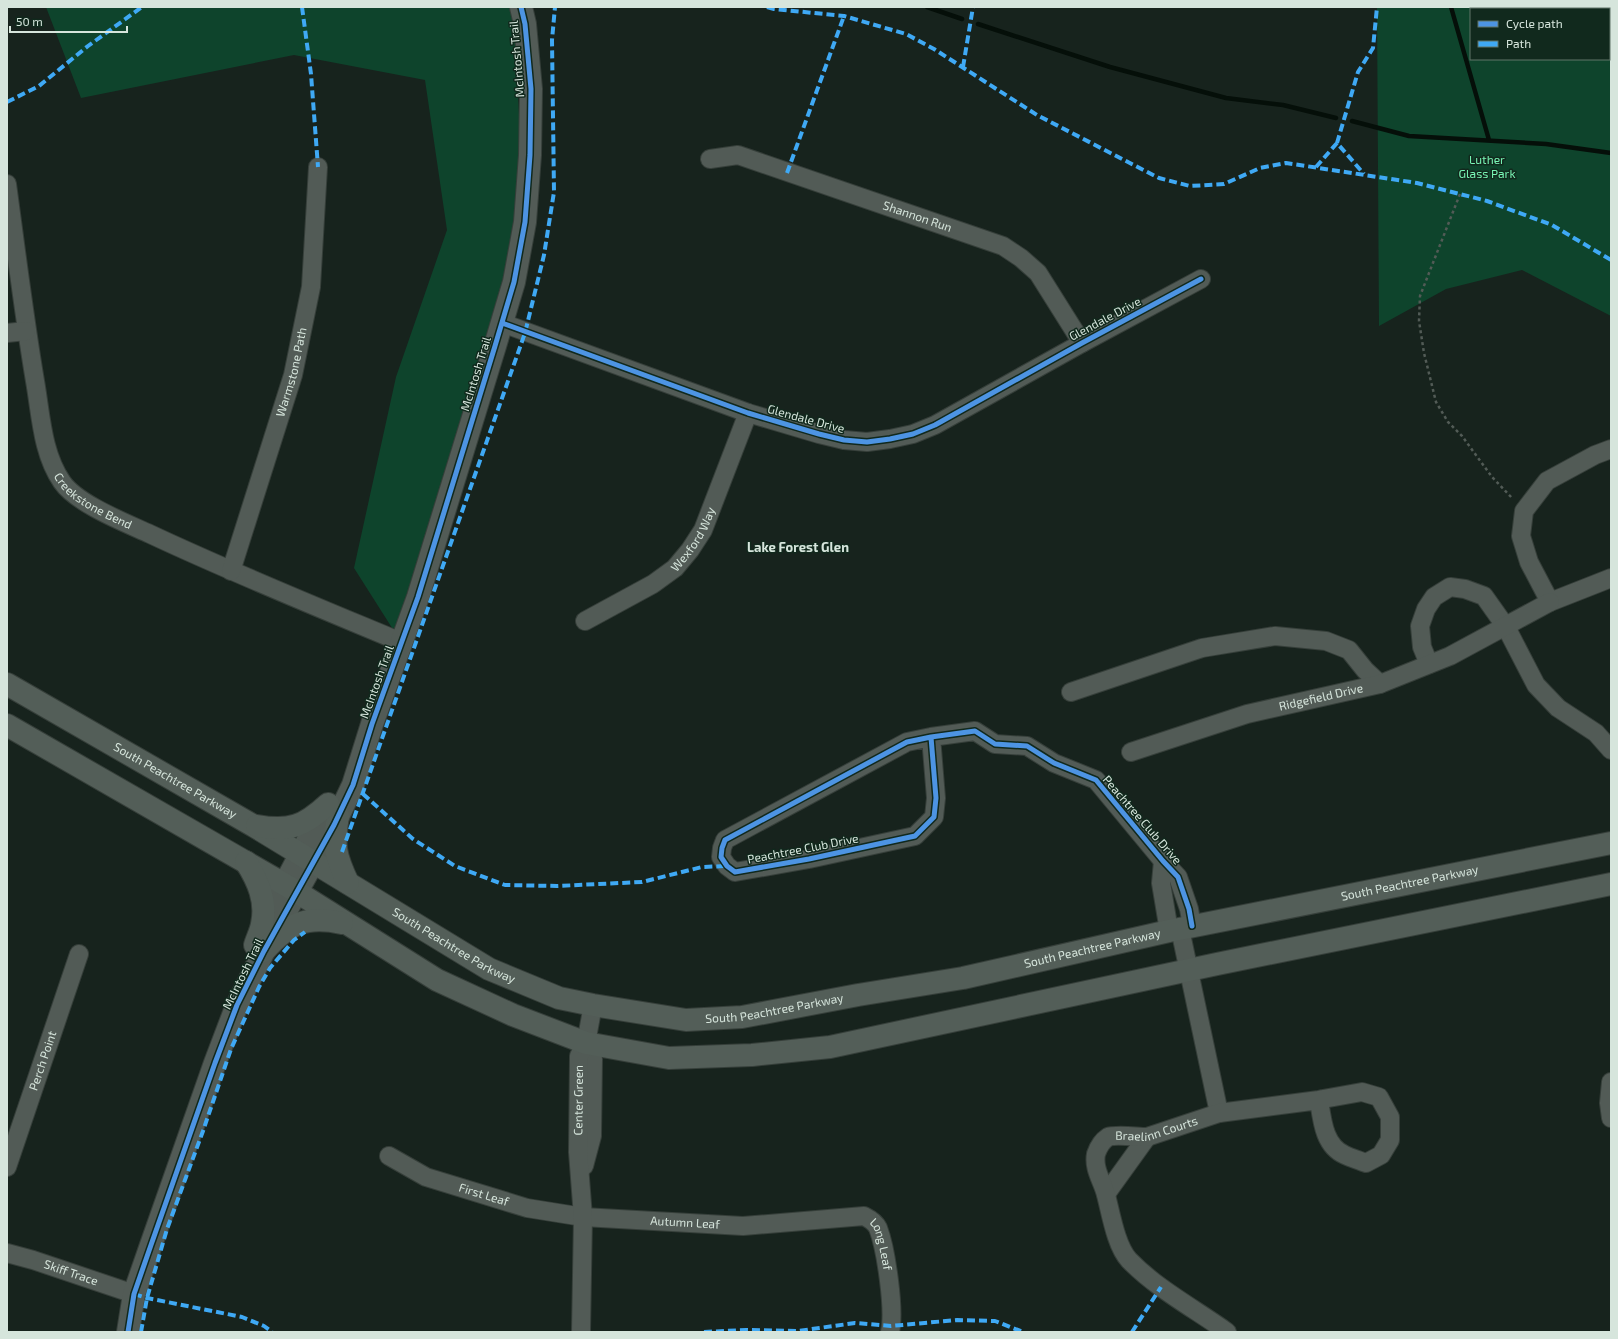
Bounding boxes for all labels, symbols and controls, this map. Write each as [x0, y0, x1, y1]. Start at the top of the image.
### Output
scale bar [10, 8, 127, 34]
legend [1470, 8, 1610, 60]
text: 50 m [16, 14, 43, 28]
text: Cycle path [1506, 16, 1563, 30]
street label: McIntosh Trail [506, 20, 526, 98]
text: Path [1506, 36, 1531, 50]
park label: Luther Glass Park [1458, 152, 1516, 180]
street label: Shannon Run [881, 197, 954, 234]
street label: Glendale Drive [1066, 293, 1143, 343]
street label: Warmstone Path [272, 326, 309, 418]
street label: McIntosh Trail [457, 334, 493, 413]
street label: Glendale Drive [766, 401, 846, 435]
street label: Creekstone Bend [52, 470, 134, 531]
street label: Wexford Way [667, 504, 717, 574]
district label: Lake Forest Glen [747, 539, 849, 555]
street label: McIntosh Trail [356, 643, 396, 720]
street label: Ridgefield Drive [1277, 680, 1364, 713]
street label: South Peachtree Parkway [112, 739, 240, 821]
street label: Peachtree Club Drive [1100, 772, 1185, 867]
street label: Peachtree Club Drive [746, 830, 860, 866]
street label: South Peachtree Parkway [1340, 861, 1480, 903]
street label: South Peachtree Parkway [390, 904, 518, 985]
street label: South Peachtree Parkway [1023, 925, 1163, 970]
street label: McIntosh Trail [219, 935, 265, 1011]
street label: South Peachtree Parkway [705, 990, 845, 1025]
street label: Perch Point [25, 1029, 59, 1092]
street label: Center Green [570, 1065, 585, 1136]
street label: Braelinn Courts [1115, 1113, 1199, 1143]
street label: First Leaf [457, 1180, 511, 1208]
street label: Autumn Leaf [650, 1213, 721, 1231]
street label: Long Leaf [868, 1215, 896, 1271]
street label: Skiff Trace [42, 1256, 100, 1287]

